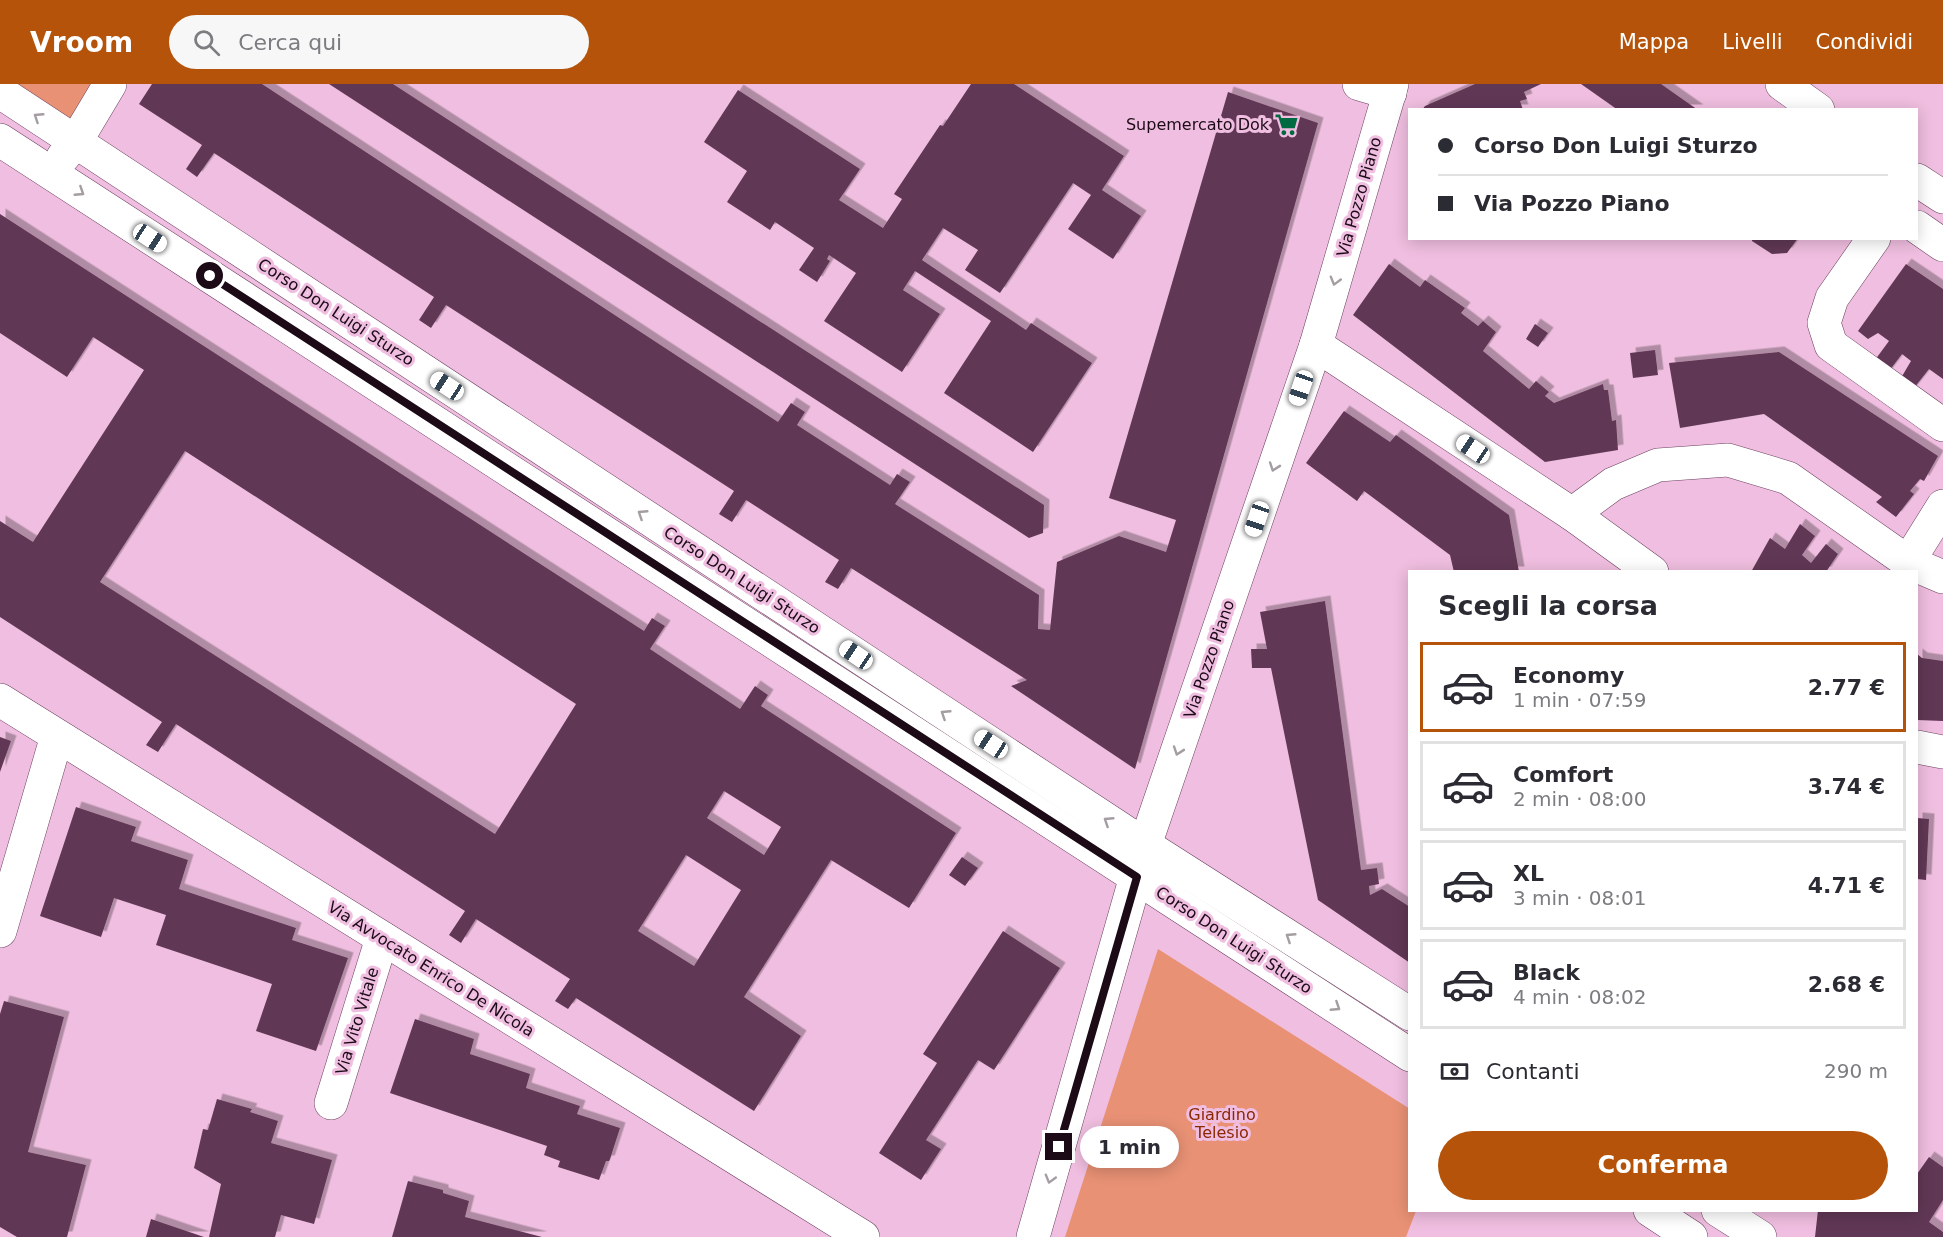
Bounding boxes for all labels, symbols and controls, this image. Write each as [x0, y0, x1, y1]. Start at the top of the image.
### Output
search box [169, 15, 589, 69]
text: Vroom [30, 26, 133, 59]
icon: search [190, 26, 223, 59]
text: Cerca qui [238, 30, 342, 55]
text: Mappa [1619, 30, 1689, 54]
text: Livelli [1722, 30, 1783, 54]
text: Condividi [1816, 30, 1913, 54]
supermarket icon: Supemercato Dok [1274, 111, 1300, 137]
one-way arrow [34, 112, 44, 124]
place label: Supemercato Dok [1126, 115, 1270, 134]
text: Corso Don Luigi Sturzo [1474, 133, 1758, 158]
street label: Via Pozzo Piano [1333, 135, 1385, 259]
one-way arrow [74, 185, 84, 197]
text: Via Pozzo Piano [1474, 191, 1670, 216]
car [130, 221, 170, 255]
street label: Corso Don Luigi Sturzo [254, 254, 418, 370]
route start [196, 262, 223, 289]
one-way arrow [1330, 275, 1342, 286]
car [1287, 368, 1315, 408]
car [427, 369, 467, 403]
car [1453, 431, 1493, 467]
one-way arrow [1269, 461, 1282, 472]
car [1243, 499, 1271, 539]
one-way arrow [638, 510, 649, 521]
street label: Corso Don Luigi Sturzo [660, 522, 824, 638]
text: Scegli la corsa [1438, 590, 1658, 621]
street label: Via Pozzo Piano [1180, 597, 1238, 721]
car [836, 637, 876, 673]
icon: car [1441, 660, 1495, 714]
text: Economy [1513, 663, 1624, 688]
text: 2.77 € [1808, 675, 1885, 700]
text: 1 min · 07:59 [1513, 688, 1647, 712]
one-way arrow [941, 709, 951, 721]
car [971, 727, 1011, 761]
one-way arrow [1172, 745, 1185, 756]
icon: car [1441, 759, 1495, 813]
text: Comfort [1513, 762, 1613, 787]
text: 3.74 € [1808, 774, 1885, 799]
text: 2 min · 08:00 [1513, 787, 1647, 811]
one-way arrow [1104, 817, 1115, 828]
icon: car [1441, 858, 1495, 912]
text: XL [1513, 861, 1544, 886]
text: 4.71 € [1808, 873, 1885, 898]
street label: Corso Don Luigi Sturzo [1152, 882, 1316, 998]
text: 3 min · 08:01 [1513, 886, 1647, 910]
street label: Via Avvocato Enrico De Nicola [324, 897, 538, 1041]
one-way arrow [1286, 933, 1296, 945]
icon: car [1441, 957, 1495, 1011]
text: Black [1513, 960, 1580, 985]
street label: Via Vito Vitale [332, 965, 382, 1077]
text: 2.68 € [1808, 972, 1885, 997]
text: 4 min · 08:02 [1513, 985, 1647, 1009]
one-way arrow [1330, 999, 1341, 1010]
icon: cash [1438, 1055, 1471, 1088]
text: Contanti [1486, 1059, 1580, 1084]
text: 290 m [1824, 1059, 1888, 1083]
park label: Giardino Telesio [1188, 1105, 1256, 1142]
callout: 1 min [1080, 1126, 1179, 1168]
button: Conferma [1438, 1131, 1888, 1200]
route end [1045, 1133, 1072, 1160]
text: 1 min [1098, 1135, 1161, 1159]
one-way arrow [1045, 1173, 1057, 1184]

